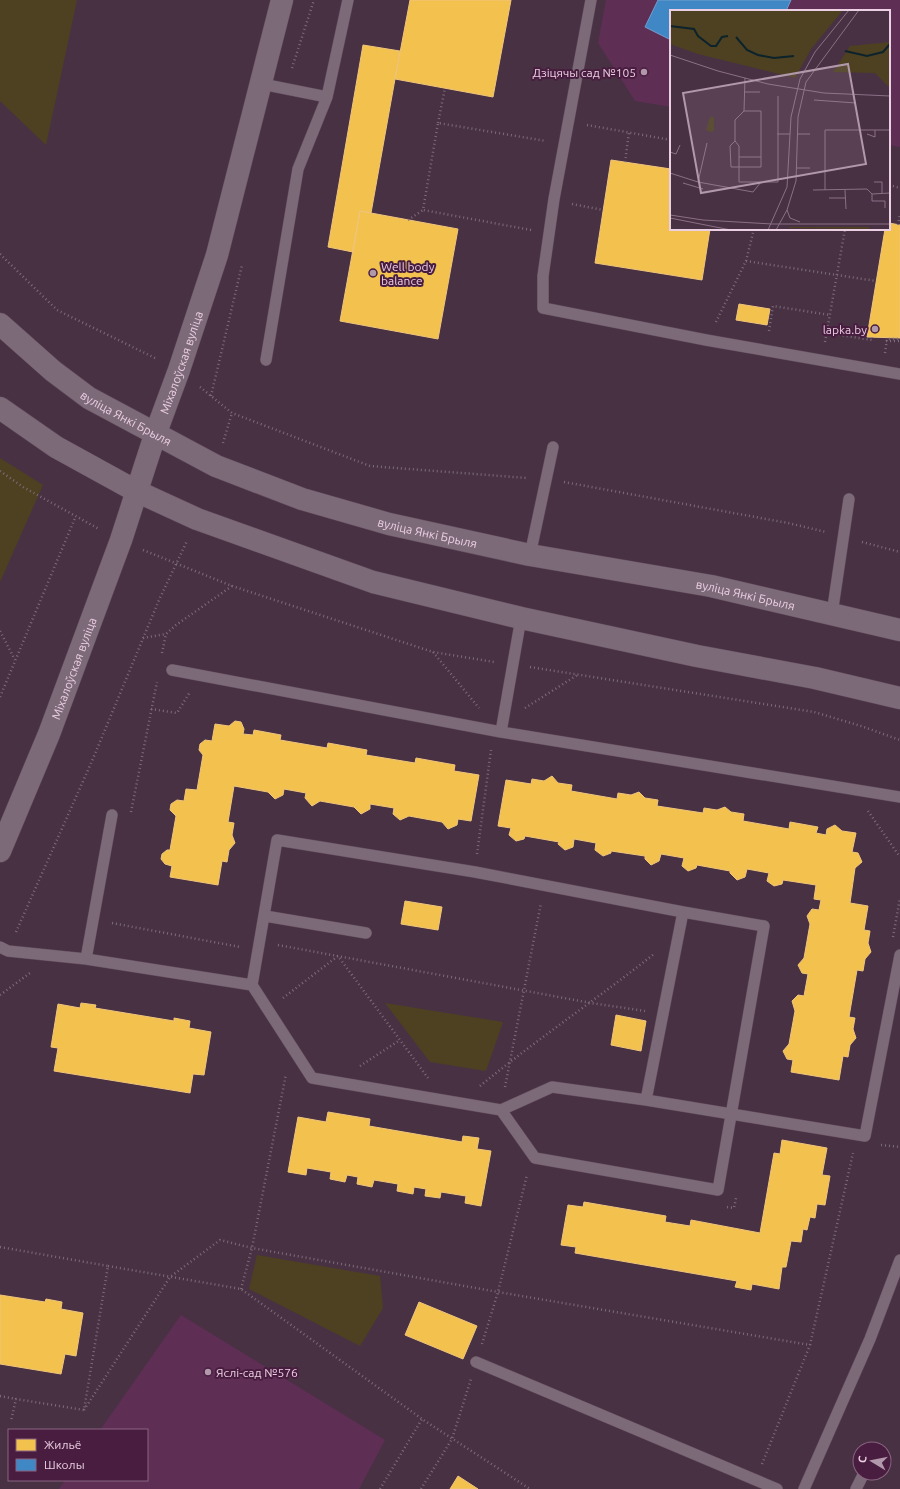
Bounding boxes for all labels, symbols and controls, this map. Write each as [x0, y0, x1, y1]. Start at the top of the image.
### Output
inset map [670, 10, 890, 230]
place label: Дзіцячы сад №105 [533, 66, 636, 79]
marker: Дзіцячы сад №105 [639, 67, 649, 77]
place label: Well body balance [381, 260, 435, 287]
marker: Well body balance [368, 268, 378, 278]
street label: Міхалоўская вуліца [157, 309, 205, 416]
place label: lapka.by [823, 323, 867, 336]
marker: lapka.by [870, 324, 880, 334]
street label: вуліца Янкі Брыля [78, 388, 174, 448]
street label: вуліца Янкі Брыля [376, 515, 478, 550]
street label: вуліца Янкі Брыля [695, 577, 796, 612]
street label: Міхалоўская вуліца [49, 615, 98, 721]
place label: Яслі-сад №576 [216, 1366, 298, 1379]
marker: Яслі-сад №576 [203, 1367, 213, 1377]
legend [8, 1429, 148, 1481]
text: Жильё [44, 1438, 81, 1451]
north arrow [852, 1441, 892, 1481]
text: С [856, 1455, 869, 1464]
text: Школы [44, 1458, 85, 1471]

